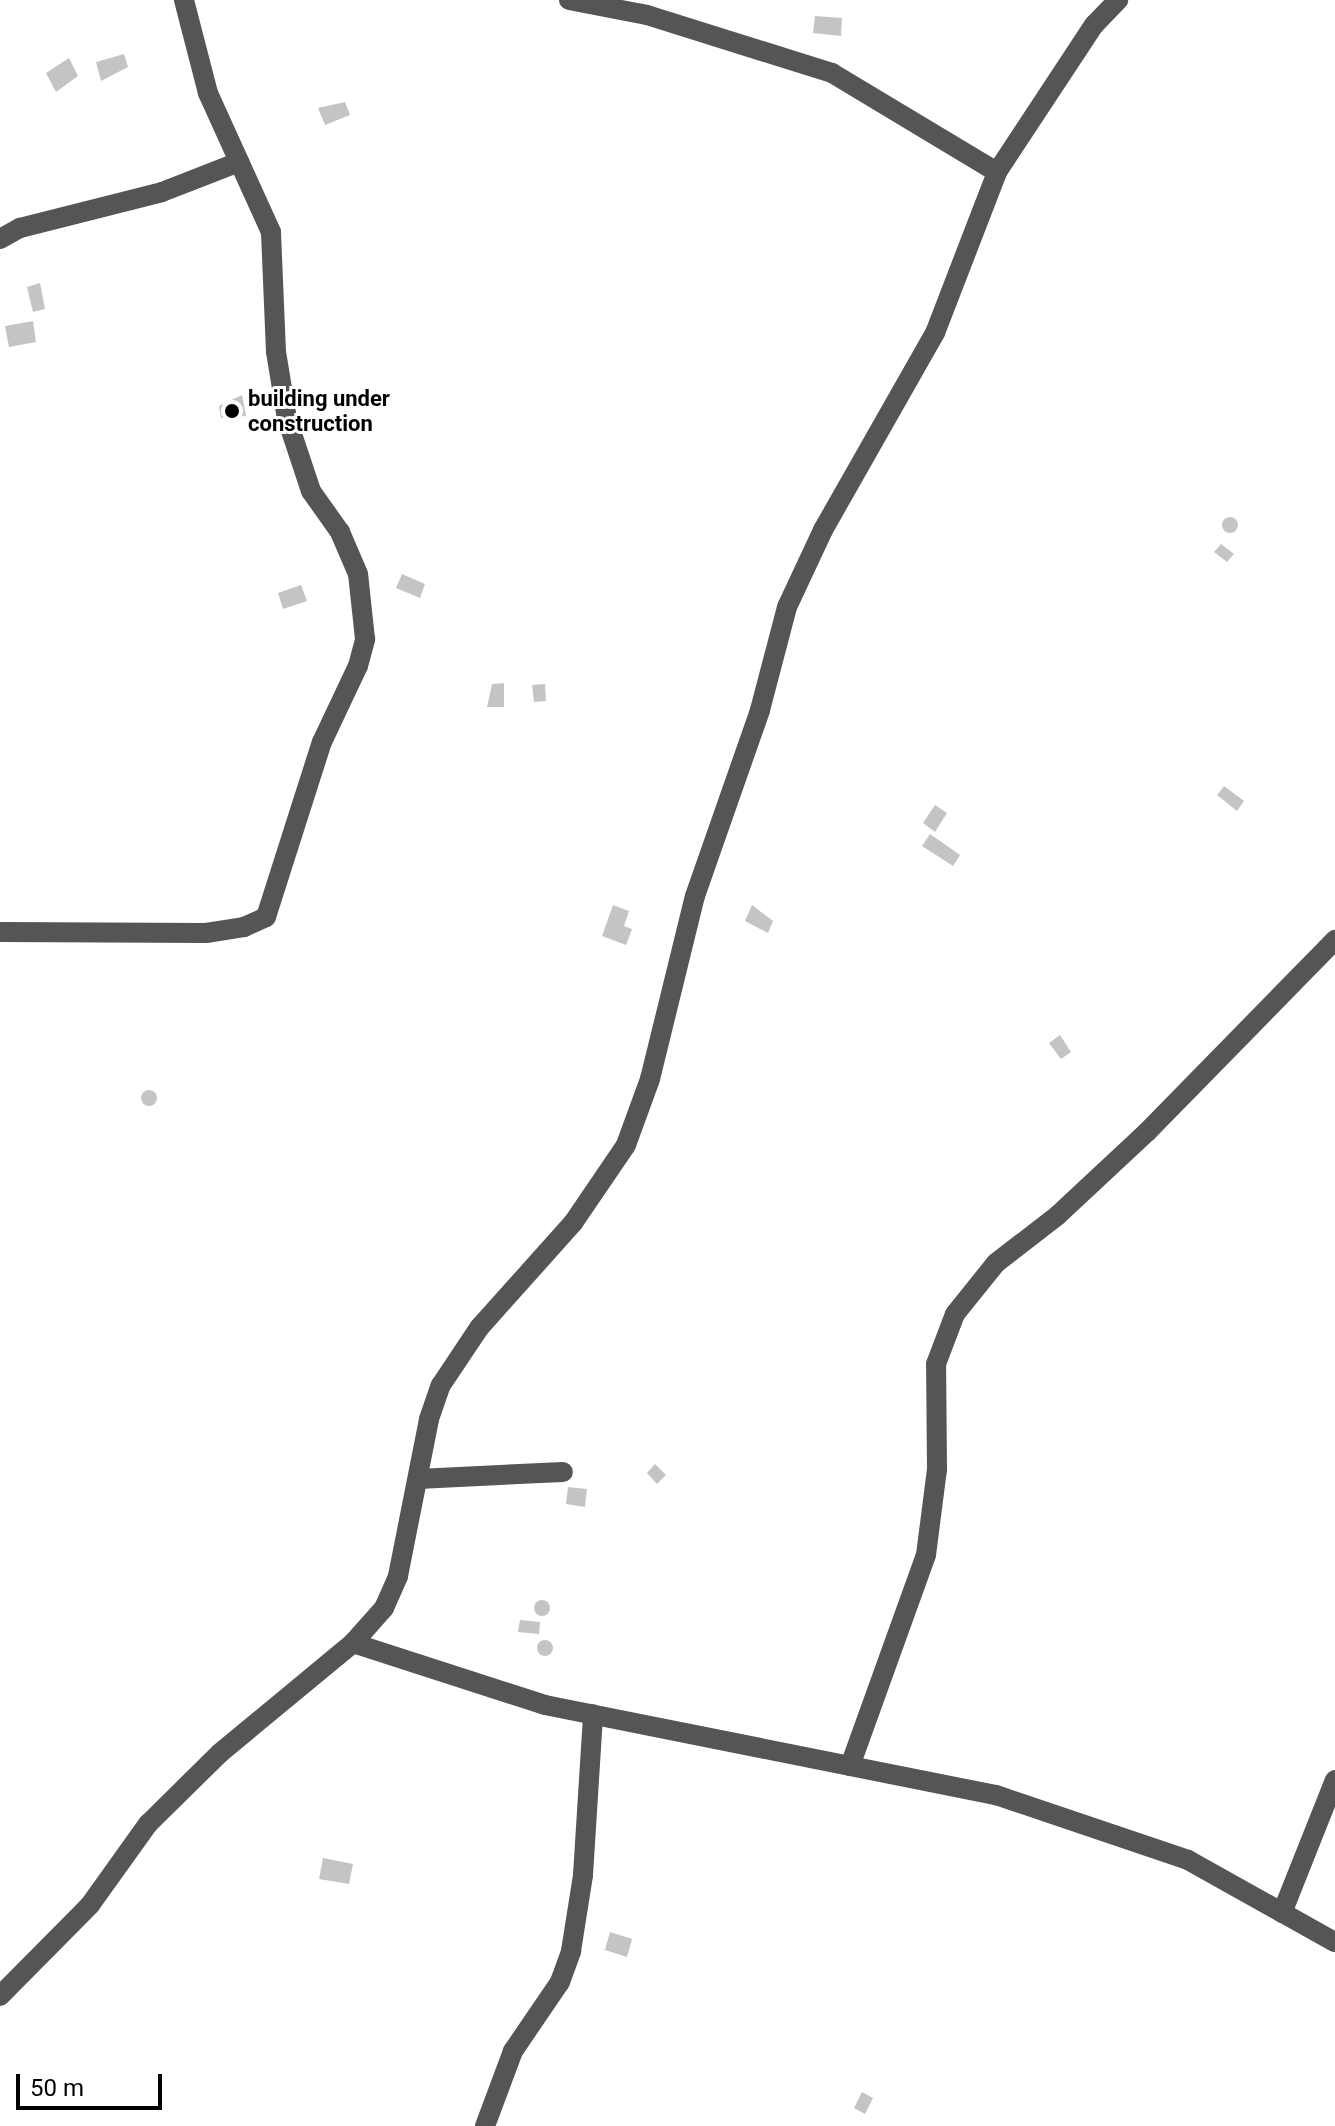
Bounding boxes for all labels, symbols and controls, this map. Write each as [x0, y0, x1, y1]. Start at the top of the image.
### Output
place label: building under construction [248, 385, 390, 436]
marker: building under construction [223, 402, 241, 420]
scale bar [20, 2058, 166, 2108]
text: 50 m [30, 2074, 84, 2102]

